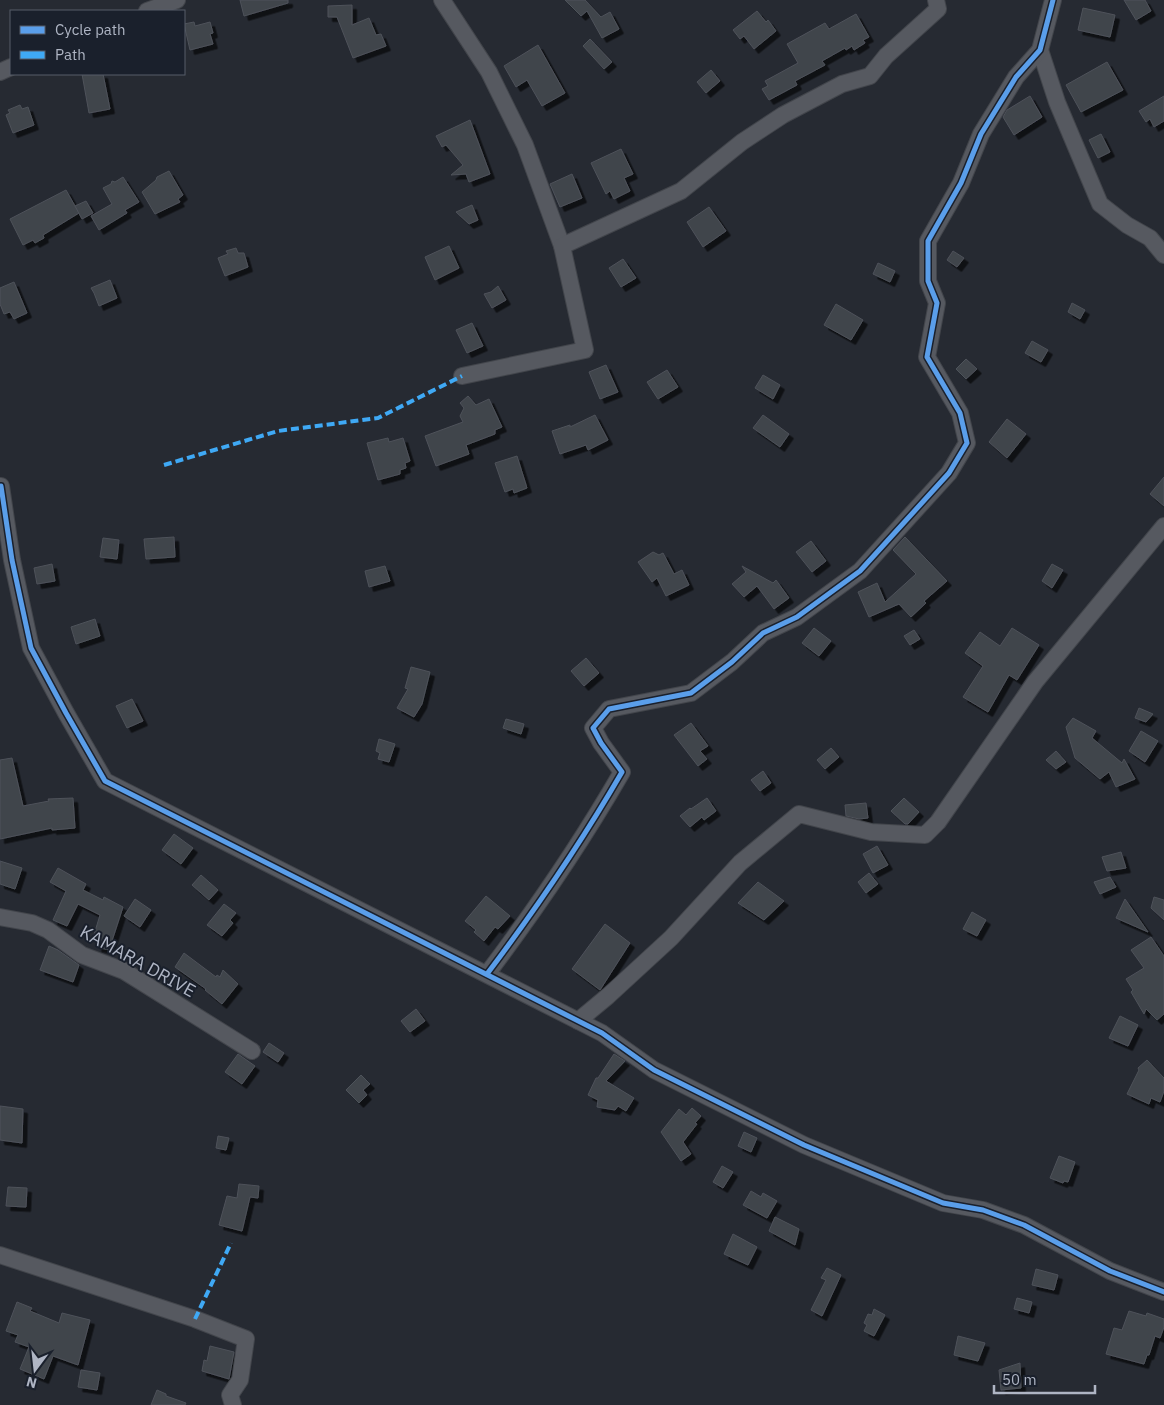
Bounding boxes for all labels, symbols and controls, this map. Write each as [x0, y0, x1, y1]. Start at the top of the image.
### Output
legend [10, 10, 185, 75]
text: Cycle path [55, 20, 126, 39]
text: Path [55, 45, 86, 64]
street label: KAMARA DRIVE [76, 920, 200, 1002]
north arrow [10, 1345, 60, 1395]
scale bar [994, 1362, 1095, 1394]
text: 50 m [1002, 1370, 1037, 1389]
text: N [24, 1373, 39, 1393]

